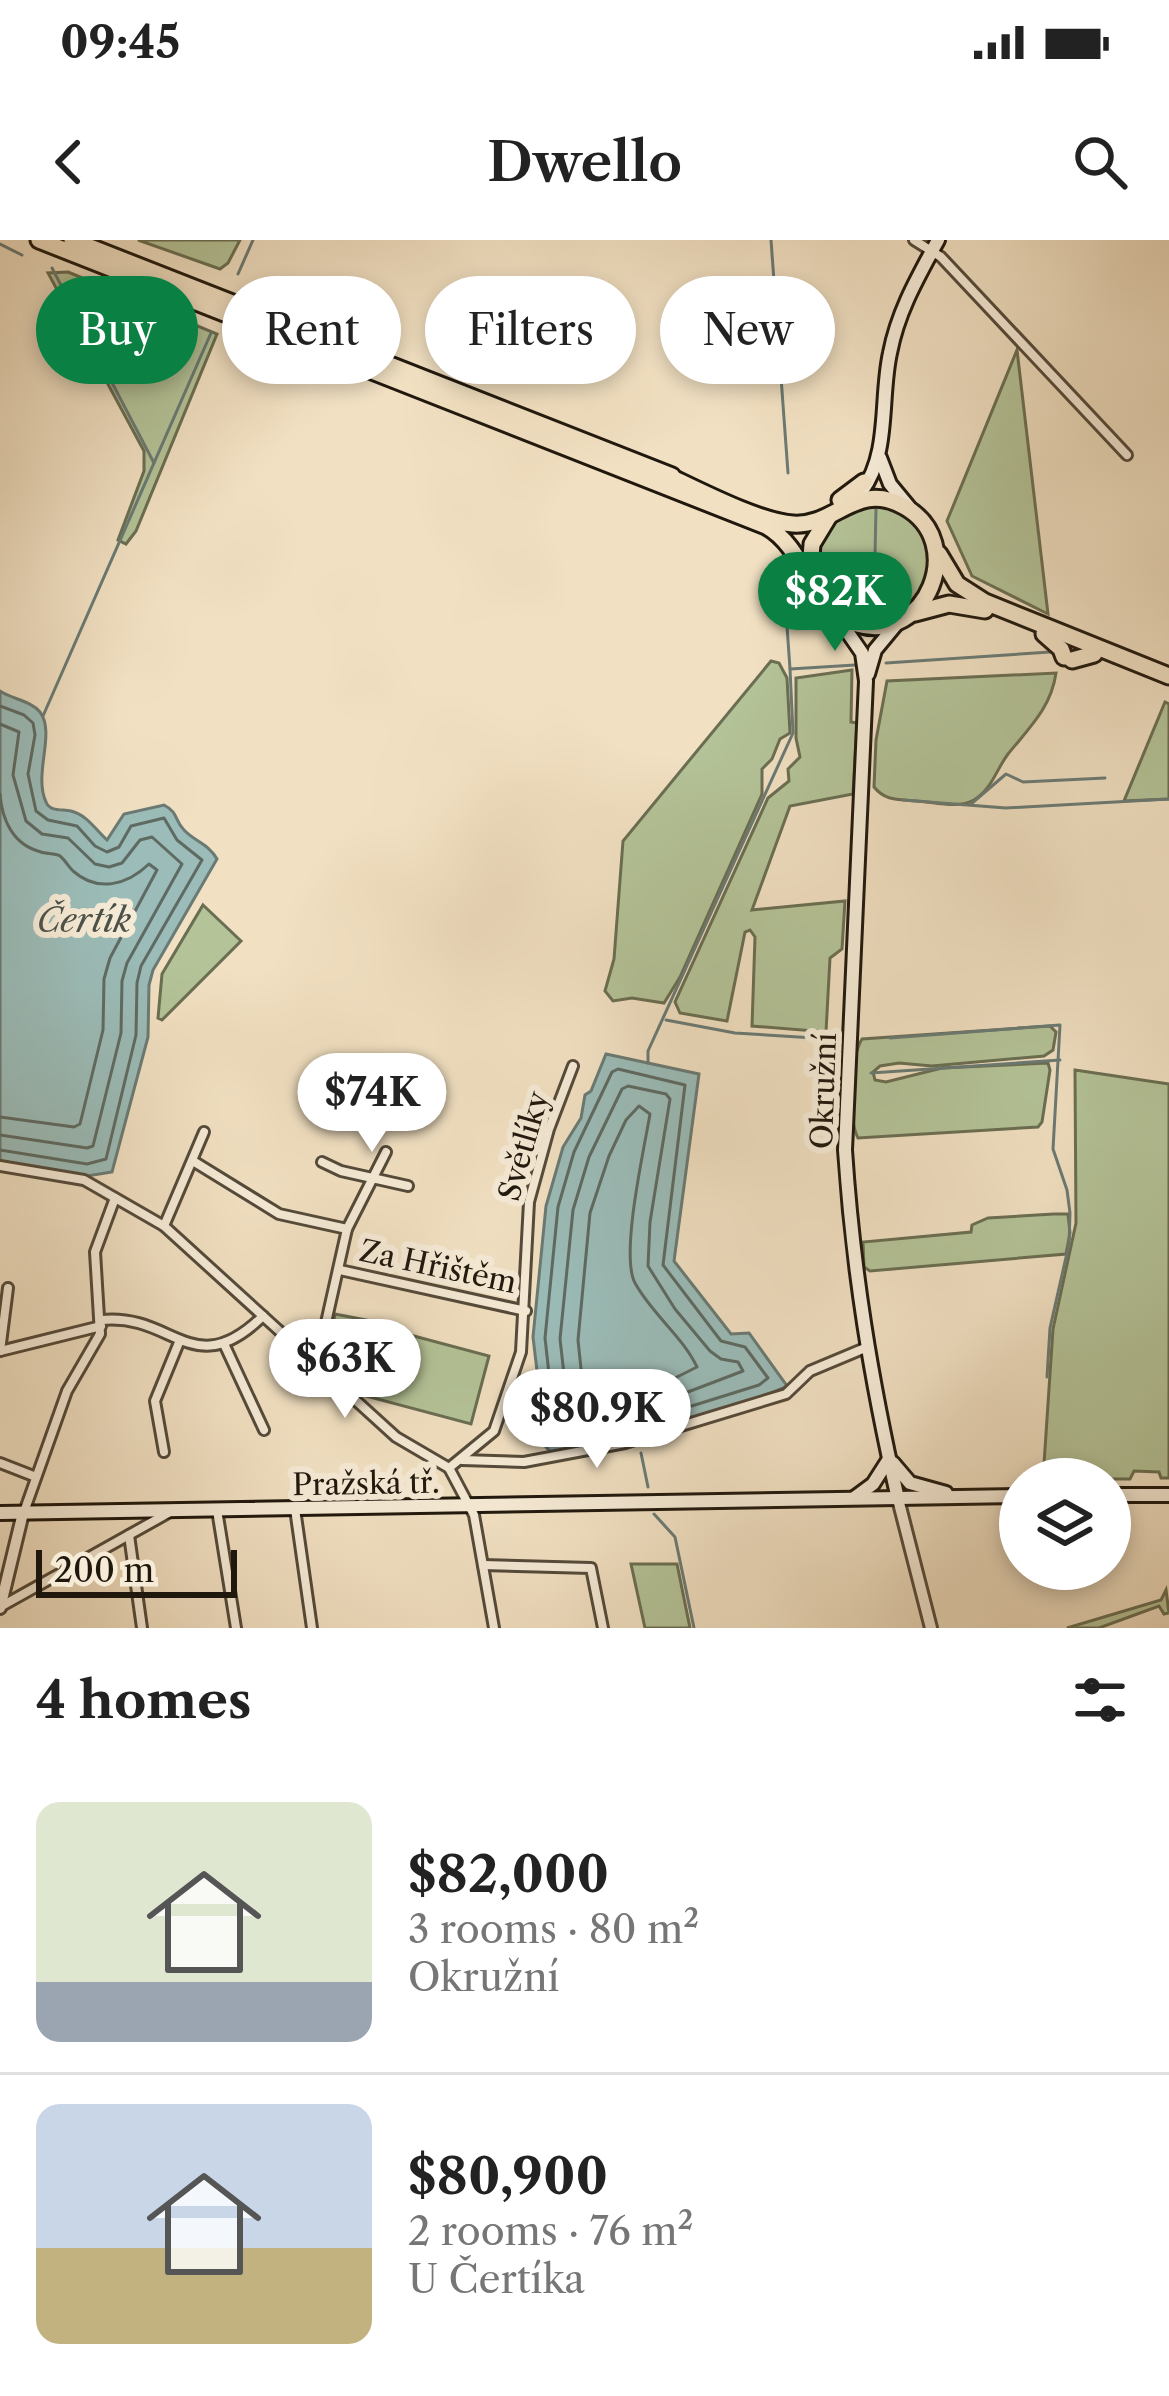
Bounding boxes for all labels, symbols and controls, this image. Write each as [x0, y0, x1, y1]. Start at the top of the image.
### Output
text: 09:45 [60, 14, 180, 70]
icon: back [36, 129, 102, 195]
text: Dwello [487, 129, 682, 195]
icon: search [1067, 129, 1133, 195]
chip: Buy [36, 276, 198, 384]
chip: Rent [222, 276, 401, 384]
chip: Filters [425, 276, 636, 384]
chip: New [660, 276, 835, 384]
pin: $82K [764, 552, 906, 654]
text: $82K [785, 567, 885, 615]
water label: Čertík [37, 899, 131, 941]
street label: Okružní [803, 1032, 844, 1150]
pin: $74K [301, 1053, 443, 1155]
text: $74K [324, 1068, 420, 1116]
street label: Světlíky [490, 1087, 557, 1205]
street label: Za Hřištěm [356, 1232, 520, 1301]
pin: $63K [274, 1319, 416, 1421]
text: $63K [296, 1334, 394, 1382]
pin: $80.9K [499, 1369, 695, 1471]
text: $80.9K [530, 1384, 664, 1432]
map controls [999, 1458, 1131, 1590]
button: layers [999, 1458, 1131, 1590]
street label: Pražská tř. [292, 1464, 440, 1503]
scale bar [36, 1544, 237, 1597]
text: 200 m [54, 1550, 154, 1591]
icon: filters [1067, 1667, 1133, 1733]
text: 4 homes [36, 1669, 251, 1731]
text: $82,000 [408, 1843, 609, 1905]
icon: home [132, 1850, 276, 1994]
text: 3 rooms · 80 m² [408, 1905, 699, 1953]
text: Okružní [408, 1953, 559, 2001]
text: $80,900 [408, 2145, 608, 2207]
icon: home [132, 2152, 276, 2296]
text: 2 rooms · 76 m² [408, 2207, 694, 2255]
text: U Čertíka [408, 2255, 585, 2303]

